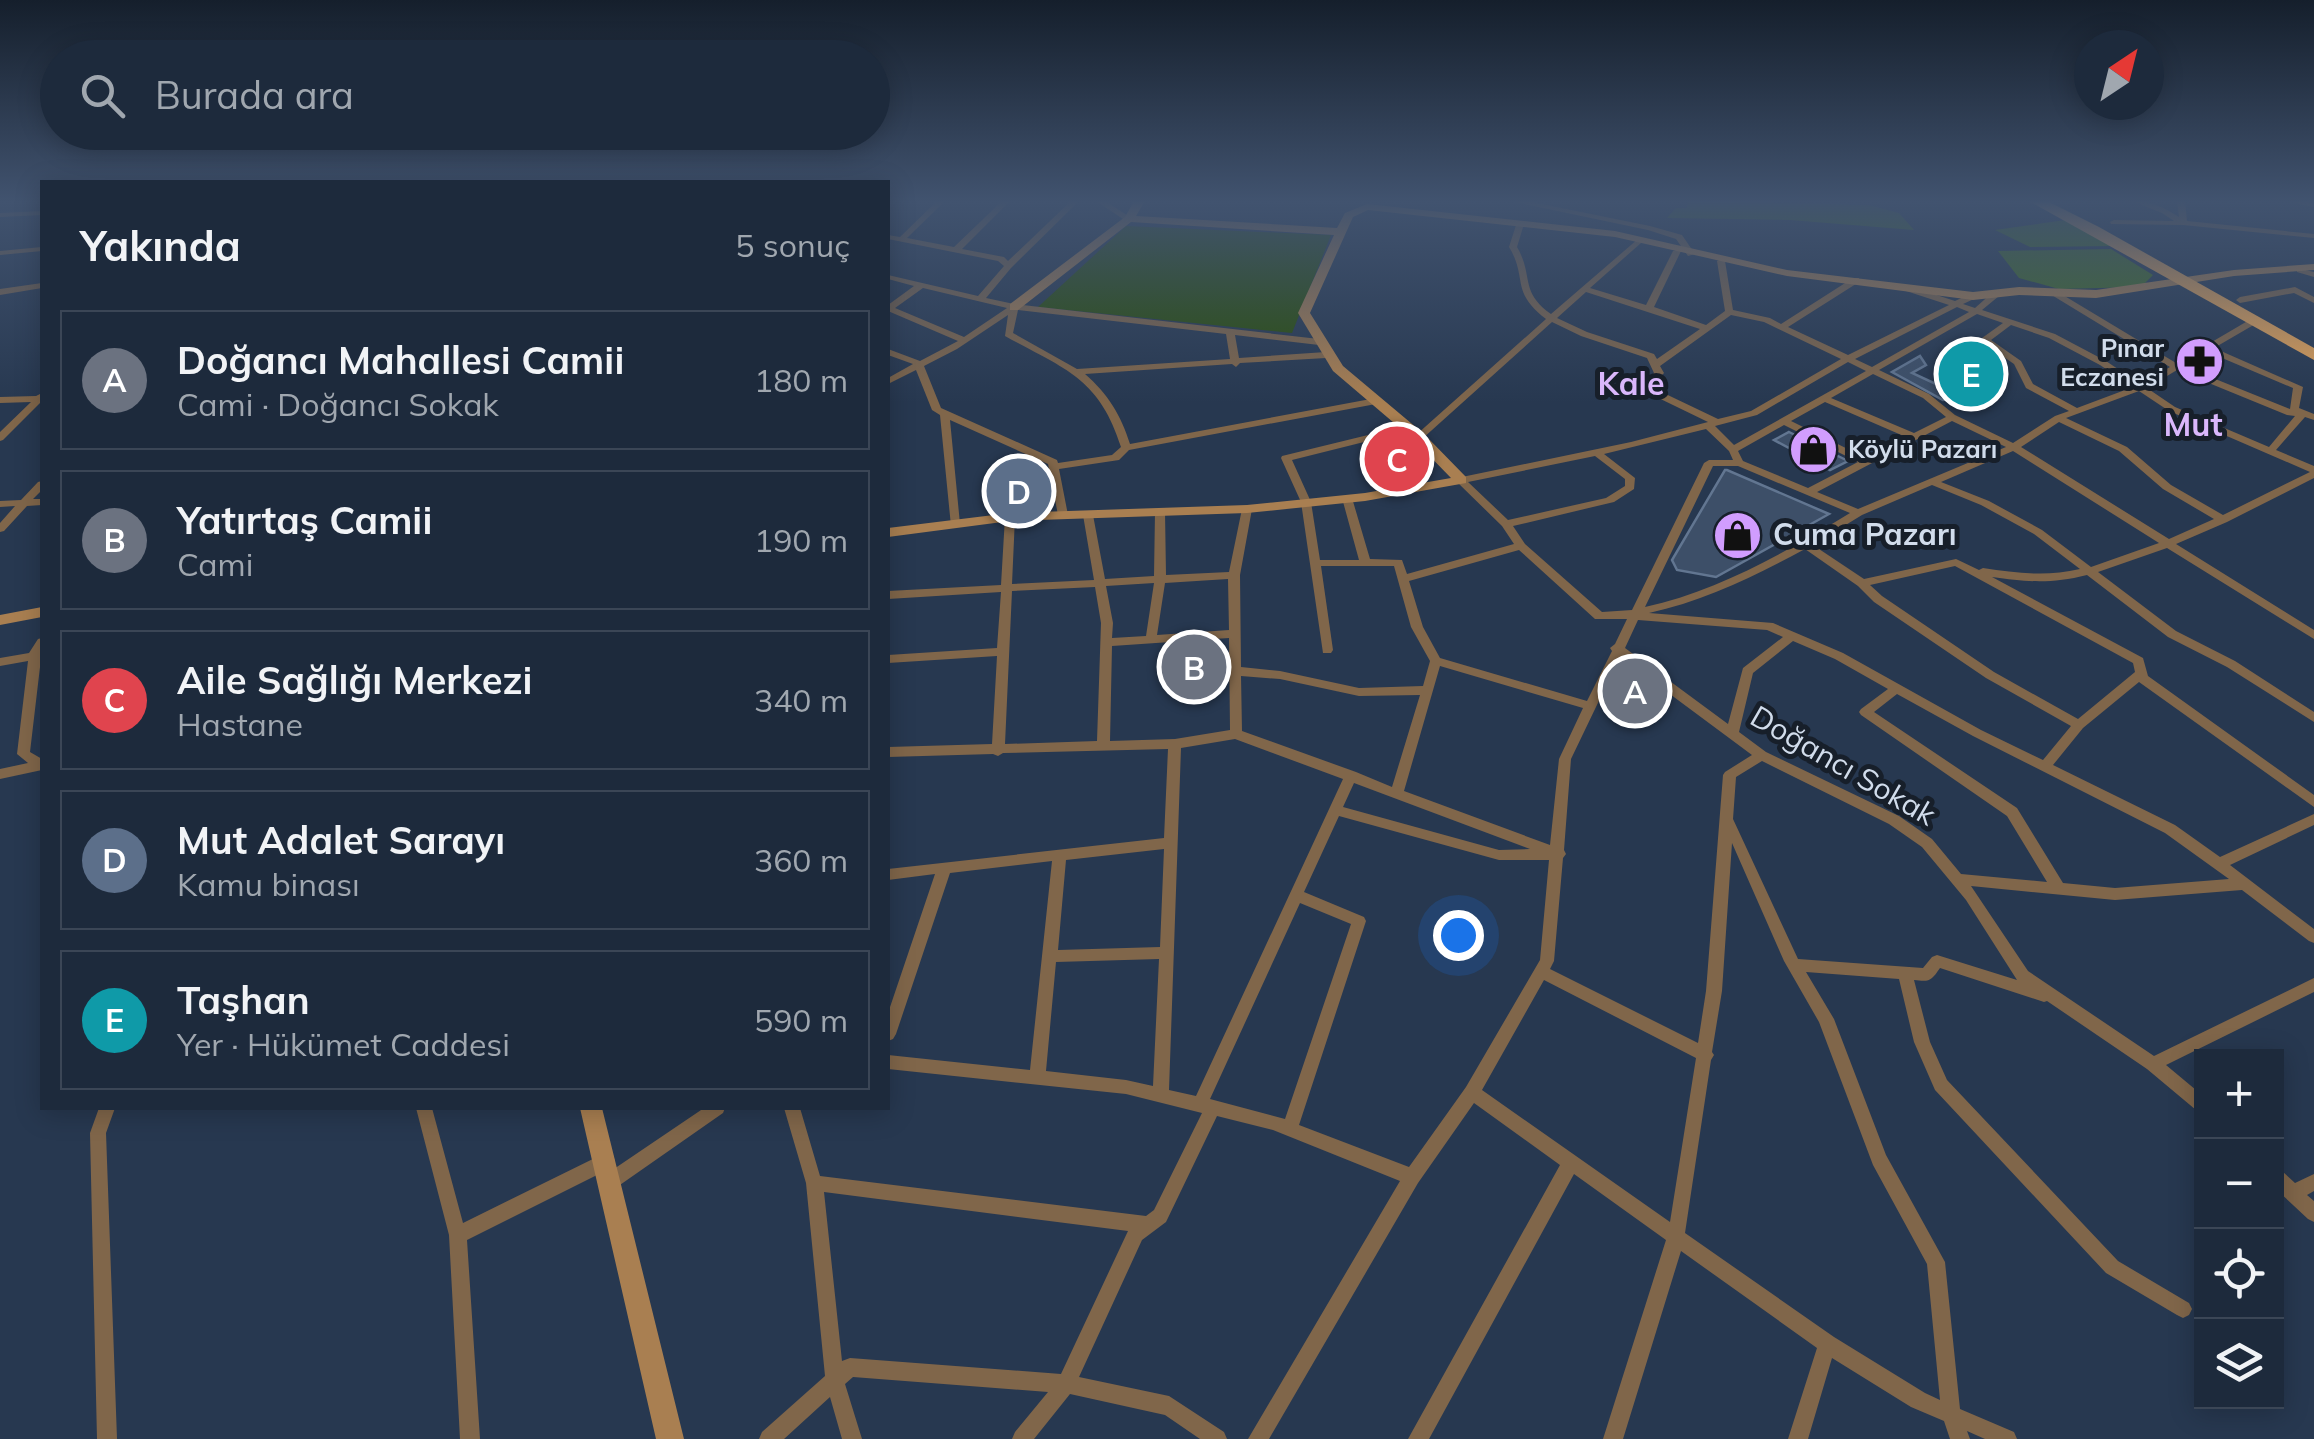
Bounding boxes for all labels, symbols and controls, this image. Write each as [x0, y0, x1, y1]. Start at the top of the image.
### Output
north arrow [2074, 30, 2164, 120]
search box [40, 40, 890, 150]
icon: search [75, 68, 130, 123]
text: Burada ara [155, 71, 354, 119]
text: Yakında [80, 219, 241, 272]
text: 5 sonuç [735, 225, 850, 265]
place label: Pınar Eczanesi [2060, 332, 2164, 392]
text: Doğancı Mahallesi Camii [177, 336, 624, 384]
pin: E [1938, 336, 2004, 412]
pharmacy icon: Pınar Eczanesi [2173, 336, 2225, 388]
text: A [102, 360, 127, 400]
text: 180 m [754, 360, 848, 400]
district label: Kale [1597, 363, 1665, 403]
text: Cami · Doğancı Sokak [177, 384, 499, 424]
district label: Mut [2163, 404, 2223, 444]
pin: C [1364, 422, 1430, 496]
shop icon: Köylü Pazarı [1787, 423, 1839, 475]
place label: Köylü Pazarı [1848, 433, 1997, 464]
pin: D [986, 454, 1052, 528]
text: Yatırtaş Camii [177, 496, 433, 544]
shop icon: Cuma Pazarı [1712, 509, 1764, 561]
place label: Cuma Pazarı [1773, 515, 1957, 553]
text: B [103, 520, 126, 560]
text: 190 m [754, 520, 848, 560]
text: Cami [177, 544, 253, 584]
pin: B [1162, 630, 1226, 704]
pin: A [1602, 654, 1668, 728]
text: Aile Sağlığı Merkezi [177, 656, 532, 704]
text: C [104, 680, 125, 720]
text: 340 m [754, 680, 848, 720]
street label: Doğancı Sokak [1744, 697, 1943, 834]
text: Hastane [177, 704, 303, 744]
text: Mut Adalet Sarayı [177, 816, 505, 864]
text: D [102, 840, 127, 880]
text: 360 m [754, 840, 848, 880]
text: Kamu binası [177, 864, 360, 904]
your location [1433, 910, 1484, 961]
text: Taşhan [177, 976, 310, 1024]
text: E [105, 1000, 124, 1040]
text: 590 m [754, 1000, 848, 1040]
text: Yer · Hükümet Caddesi [177, 1024, 510, 1064]
map controls [2194, 1049, 2284, 1409]
button: + [2194, 1049, 2284, 1139]
button: − [2194, 1139, 2284, 1229]
button: locate [2194, 1229, 2284, 1319]
button: layers [2194, 1319, 2284, 1409]

